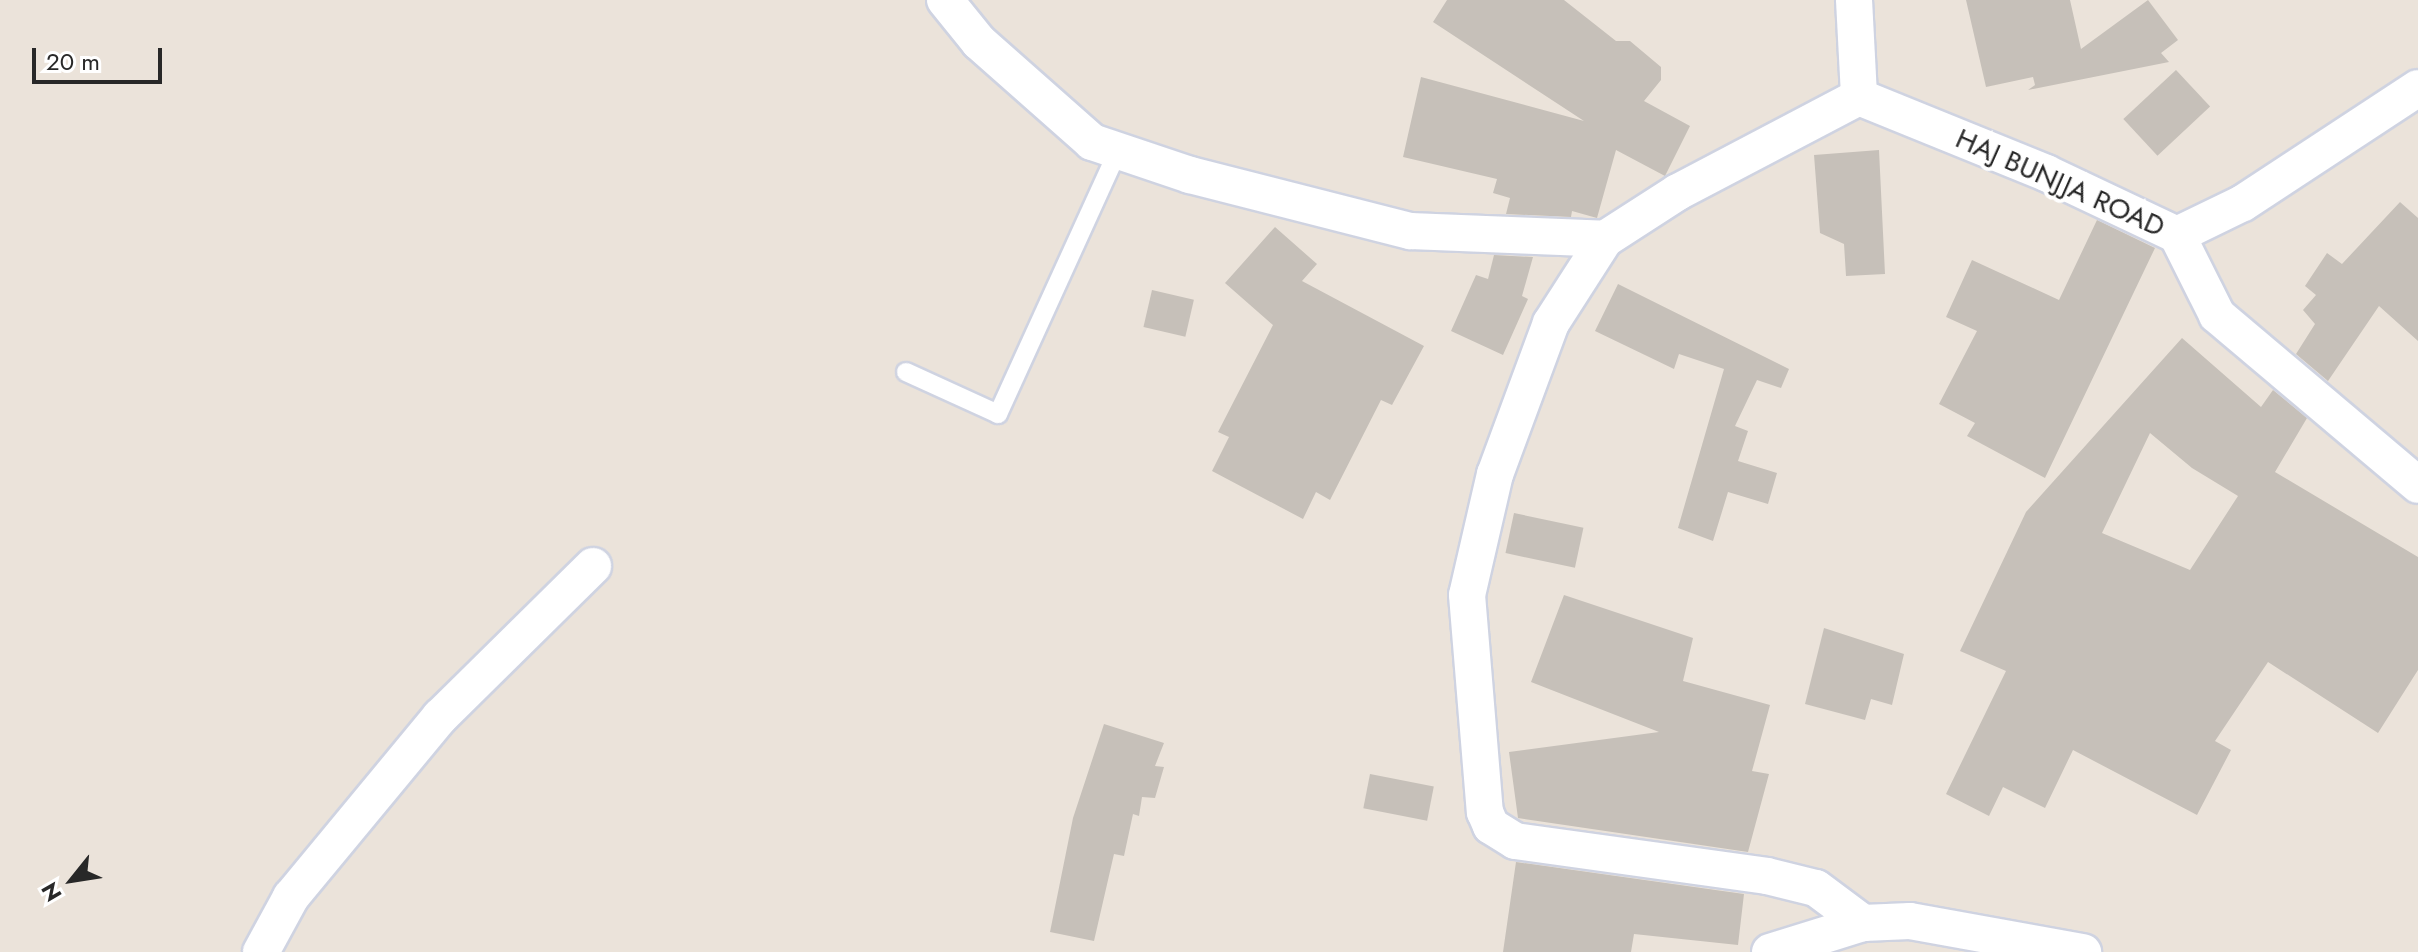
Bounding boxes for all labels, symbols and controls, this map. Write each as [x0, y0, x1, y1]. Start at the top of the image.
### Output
scale bar [36, 32, 166, 82]
text: 20 m [46, 44, 100, 79]
street label: HAJ BUNJJA ROAD [1950, 122, 2170, 244]
north arrow [32, 840, 112, 920]
text: N [33, 876, 69, 908]

